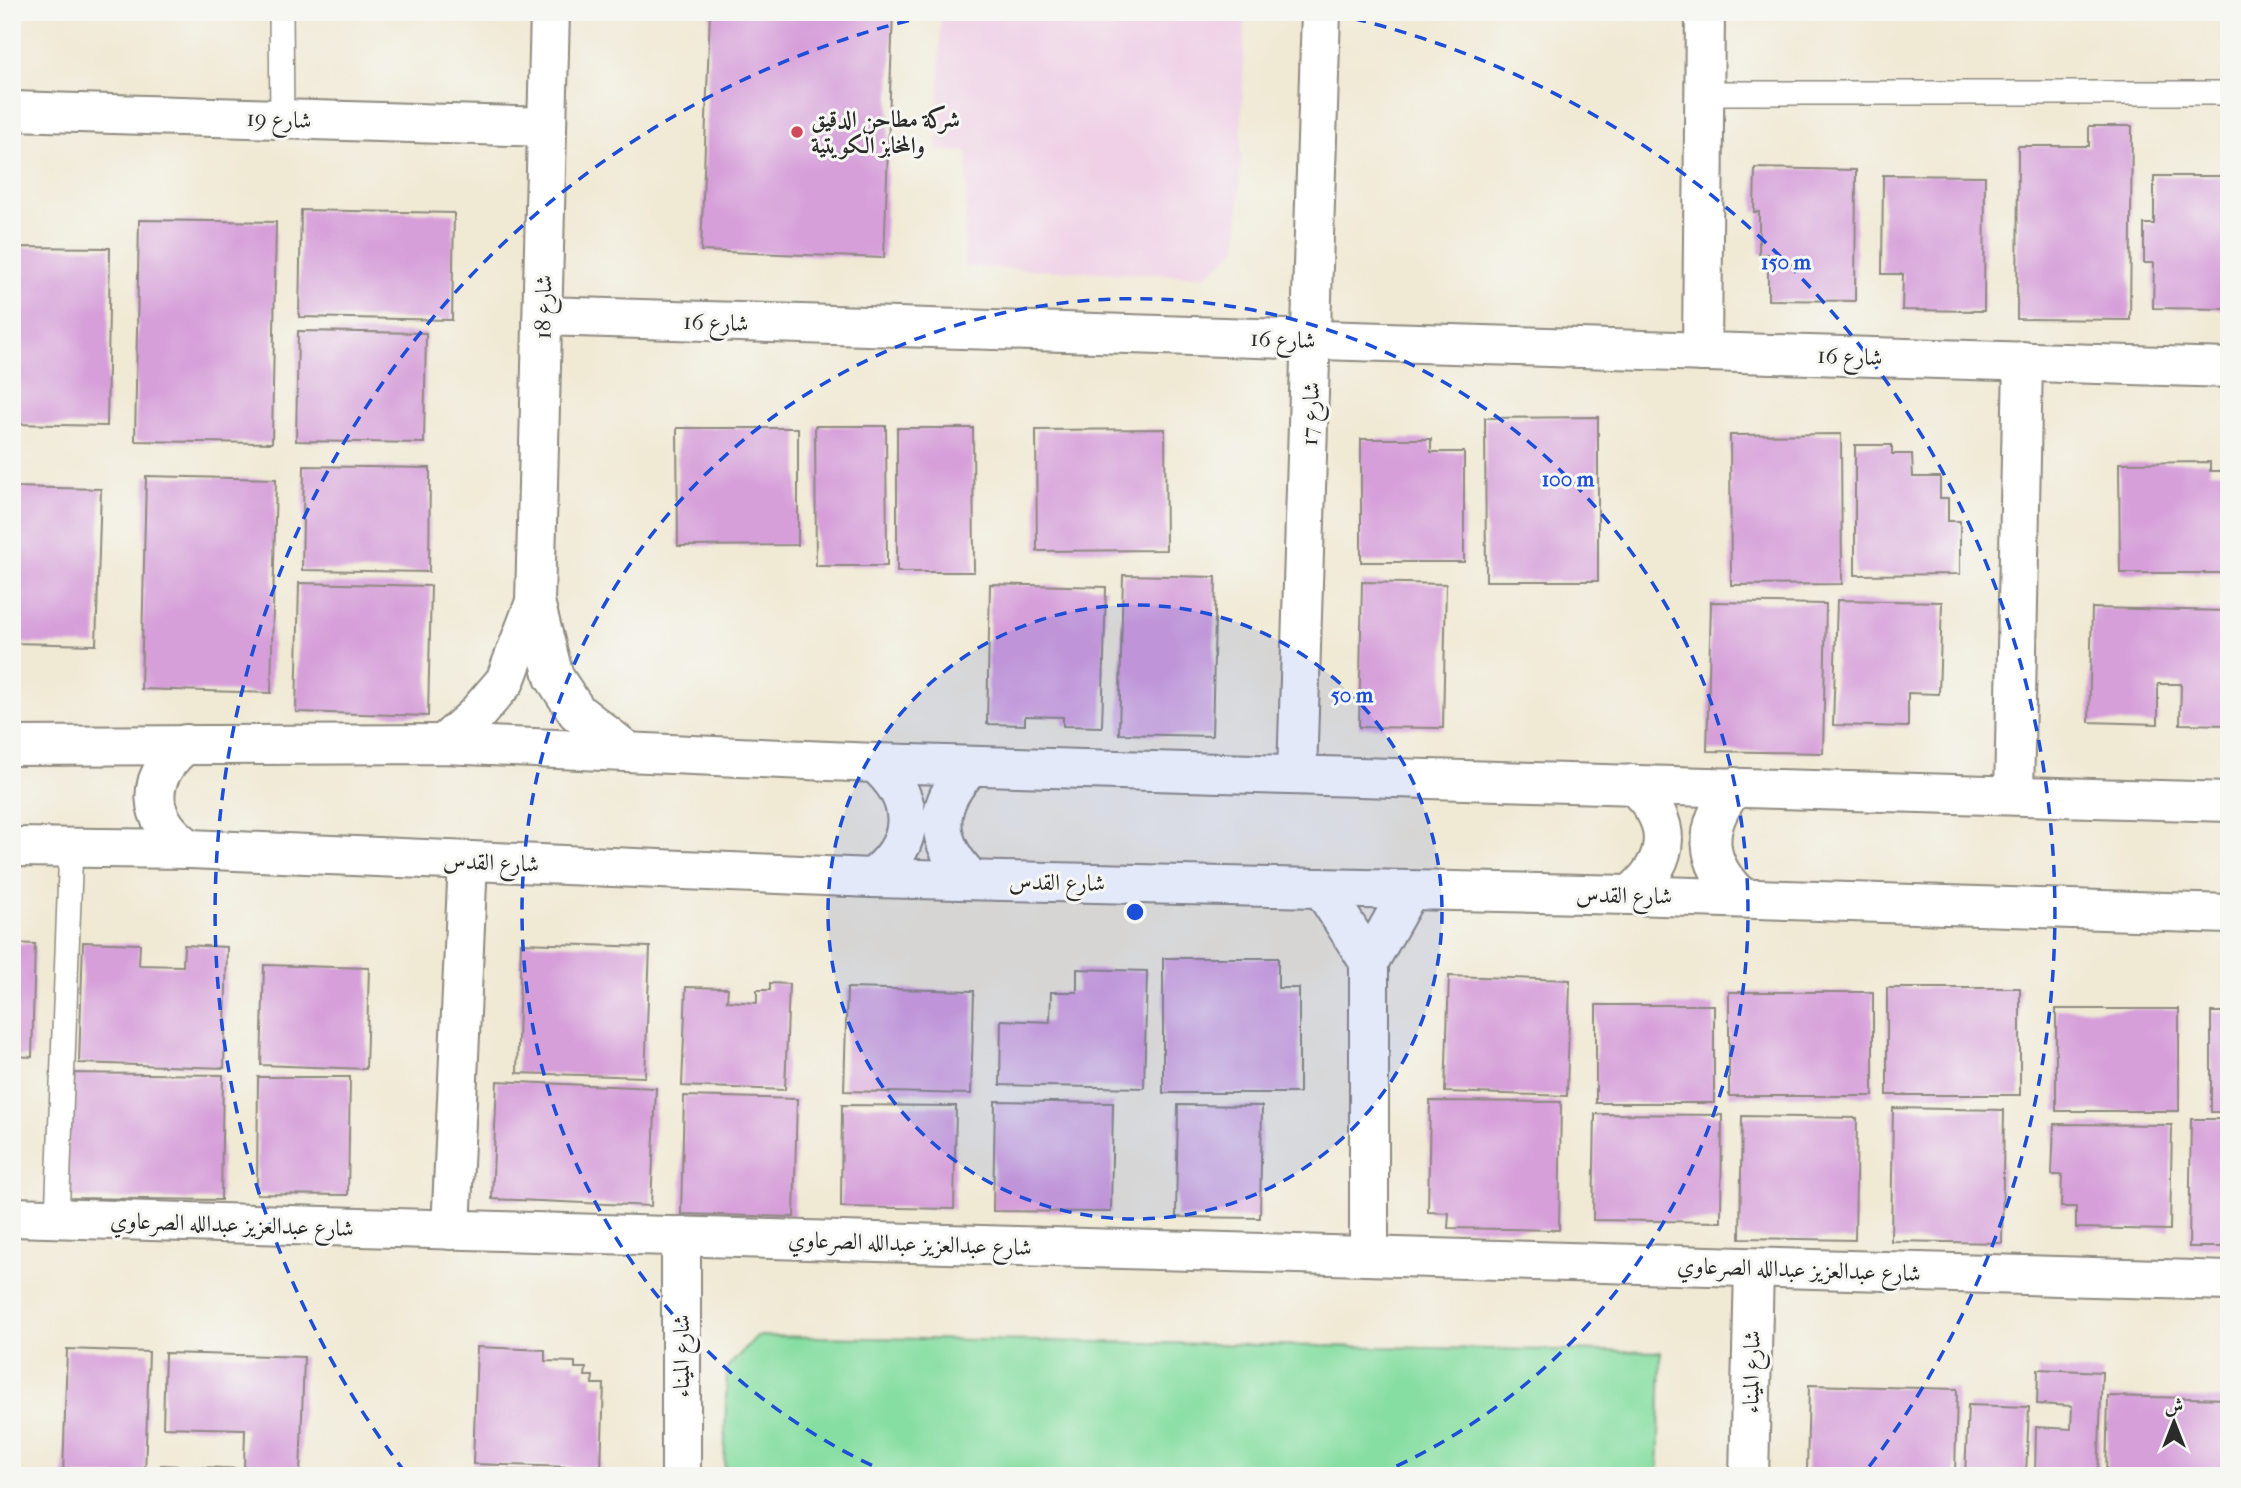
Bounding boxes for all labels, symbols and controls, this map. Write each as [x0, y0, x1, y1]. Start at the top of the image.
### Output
street label: شارع 19 [246, 105, 312, 140]
place label: شركة مطاحن الدقيق والمخابز الكويتية [811, 105, 960, 160]
marker: شركة مطاحن الدقيق والمخابز الكويتية [789, 124, 805, 140]
text: 150 m [1761, 250, 1812, 274]
street label: شارع 18 [529, 274, 564, 340]
street label: شارع 16 [683, 308, 749, 343]
street label: شارع 16 [1250, 325, 1316, 360]
street label: شارع 16 [1817, 342, 1883, 377]
street label: شارع 17 [1296, 381, 1331, 447]
text: 100 m [1542, 467, 1595, 491]
text: 50 m [1331, 683, 1374, 707]
street label: شارع القدس [442, 847, 540, 884]
street label: شارع القدس [1009, 868, 1105, 903]
street label: شارع القدس [1576, 881, 1672, 916]
centre of rings [1123, 900, 1147, 924]
street label: شارع عبدالعزيز عبدالله الصرعاوي [109, 1207, 354, 1248]
street label: شارع عبدالعزيز عبدالله الصرعاوي [787, 1226, 1032, 1267]
street label: شارع عبدالعزيز عبدالله الصرعاوي [1676, 1252, 1921, 1293]
street label: شارع الميناء [668, 1314, 701, 1398]
street label: شارع الميناء [1737, 1330, 1772, 1414]
north arrow [2140, 1386, 2210, 1456]
text: ش [2165, 1395, 2183, 1417]

